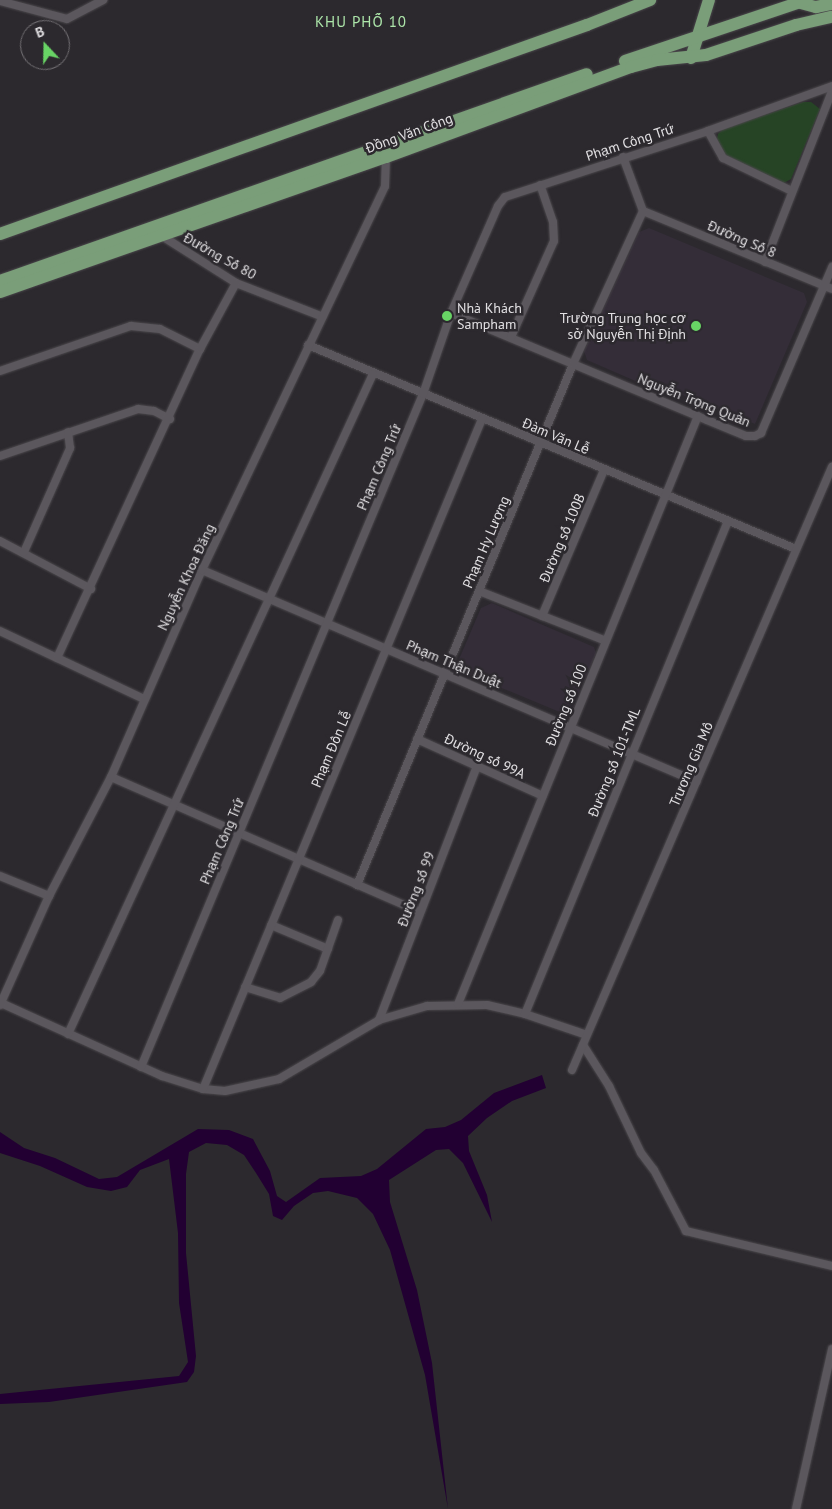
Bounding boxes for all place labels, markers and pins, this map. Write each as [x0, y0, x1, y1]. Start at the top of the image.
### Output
place label: Nhà Khách Sampham [457, 300, 522, 332]
marker: Nhà Khách Sampham [441, 310, 453, 322]
place label: Trường Trung học cơ sở Nguyễn Thị Định [559, 310, 686, 342]
marker: Trường Trung học cơ sở Nguyễn Thị Định [690, 320, 702, 332]

